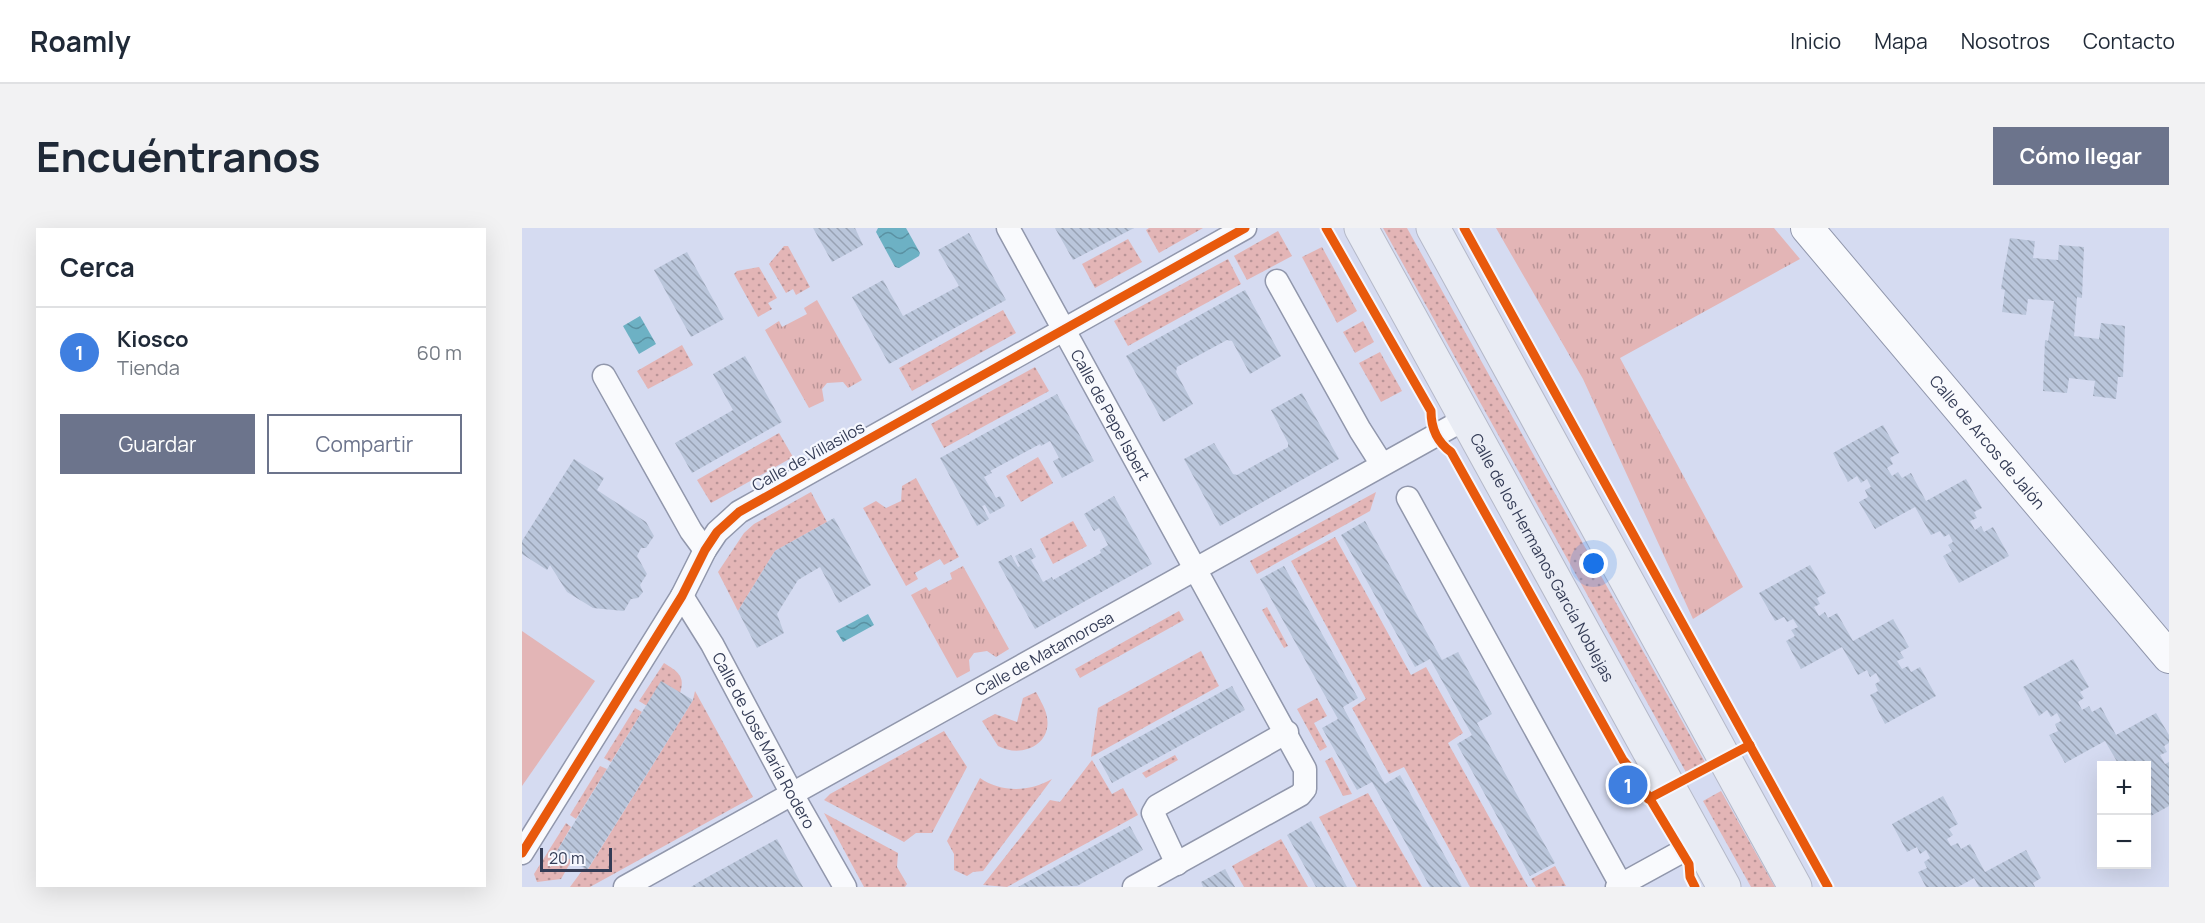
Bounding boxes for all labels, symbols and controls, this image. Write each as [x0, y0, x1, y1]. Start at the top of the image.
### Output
text: Roamly [30, 22, 131, 60]
text: Inicio [1790, 27, 1841, 55]
text: Mapa [1874, 27, 1928, 55]
text: Nosotros [1961, 27, 2050, 55]
text: Contacto [2083, 27, 2175, 55]
text: Encuéntranos [36, 127, 321, 185]
button: Cómo llegar [1993, 127, 2169, 185]
text: Cerca [60, 249, 135, 285]
text: Kiosco [117, 324, 189, 354]
text: 1 [75, 339, 84, 366]
text: 60 m [416, 339, 462, 366]
street label: Calle de Pepe Isbert [1066, 345, 1155, 484]
text: Tienda [117, 354, 180, 381]
street label: Calle de Arcos de Jalón [1925, 370, 2050, 514]
button: Guardar [60, 414, 255, 474]
button: Compartir [267, 414, 462, 474]
street label: Calle de Villasilos [748, 416, 868, 496]
street label: Calle de los Hermanos García Noblejas [1465, 429, 1620, 686]
your location [1579, 549, 1608, 578]
street label: Calle de Matamorosa [971, 606, 1118, 701]
street label: Calle de José María Rodero [707, 648, 820, 833]
map controls [2097, 761, 2151, 869]
button: + [2097, 761, 2151, 815]
pin: 1 [1608, 762, 1648, 808]
button: − [2097, 815, 2151, 869]
scale bar [540, 845, 612, 872]
text: 20 m [549, 847, 585, 869]

